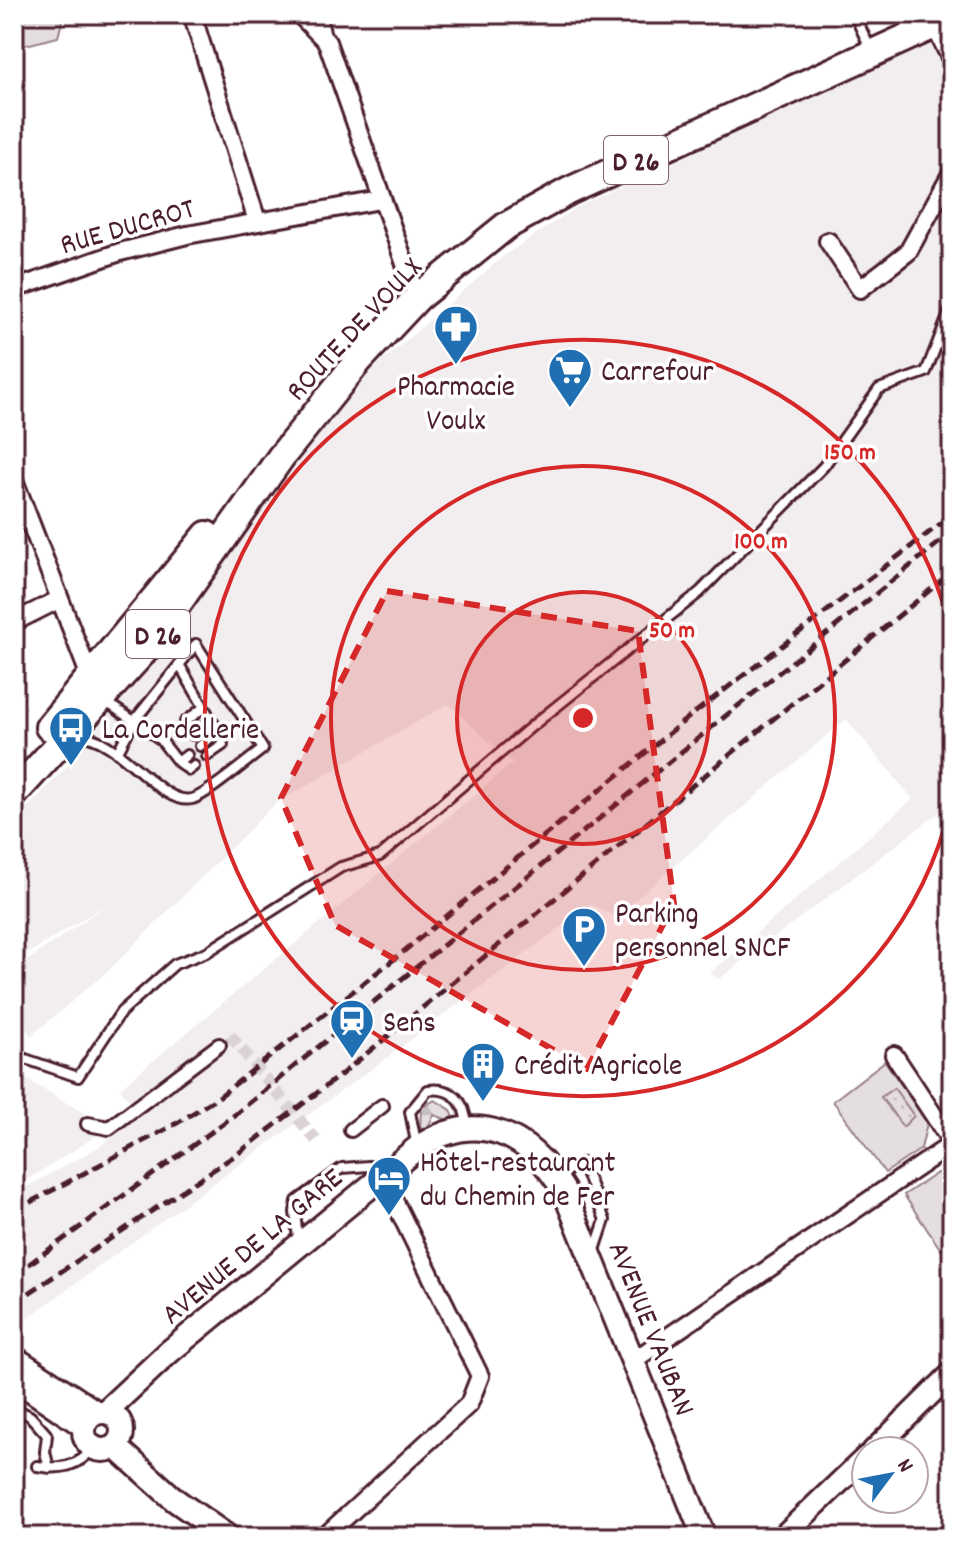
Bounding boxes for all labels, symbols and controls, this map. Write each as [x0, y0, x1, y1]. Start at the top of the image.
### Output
road number: D 26 [604, 136, 668, 184]
street label: RUE DUCROT [56, 190, 201, 269]
street label: ROUTE DE VOULX [278, 249, 435, 413]
pharmacy icon: Pharmacie Voulx [432, 303, 480, 366]
supermarket icon: Carrefour [546, 346, 594, 409]
place label: Carrefour [601, 353, 713, 396]
place label: Pharmacie Voulx [397, 368, 515, 445]
text: 150 m [824, 437, 876, 471]
text: 100 m [734, 526, 788, 560]
road number: D 26 [126, 610, 190, 658]
text: 50 m [649, 615, 695, 649]
bus stop icon: La Cordellerie [47, 704, 95, 767]
centre of rings [569, 704, 597, 732]
place label: La Cordellerie [102, 711, 259, 754]
place label: Parking personnel SNCF [615, 895, 791, 972]
parking icon: Parking personnel SNCF [560, 905, 608, 968]
station icon: Sens [328, 997, 376, 1060]
place label: Sens [383, 1004, 436, 1047]
building icon: Crédit Agricole [459, 1040, 507, 1103]
place label: Crédit Agricole [514, 1047, 682, 1090]
place label: Hôtel-restaurant du Chemin de Fer [420, 1144, 616, 1221]
hotel icon: Hôtel-restaurant du Chemin de Fer [365, 1154, 413, 1217]
street label: AVENUE DE LA GARE [154, 1159, 354, 1337]
street label: AVENUE VAUBAN [594, 1236, 703, 1423]
north arrow [850, 1435, 930, 1515]
text: N [888, 1453, 920, 1479]

